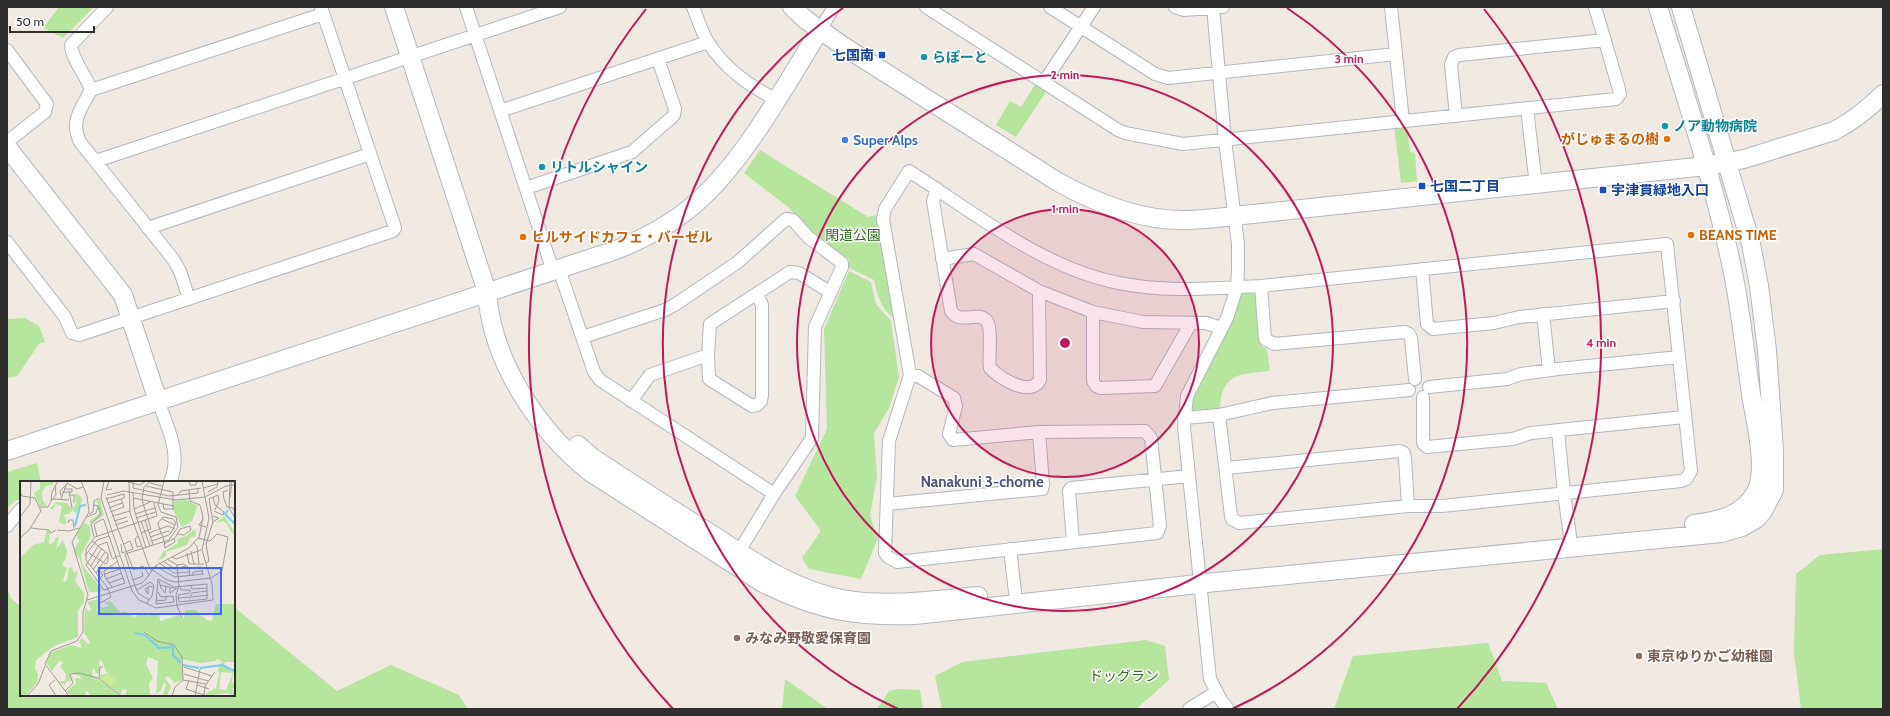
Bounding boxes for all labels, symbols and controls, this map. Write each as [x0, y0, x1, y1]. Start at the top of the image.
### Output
scale bar [10, 8, 94, 34]
text: 50 m [16, 14, 44, 29]
place label: 七国南 [832, 46, 874, 64]
place label: らぽーと [932, 48, 988, 66]
marker: 七国南 [877, 50, 887, 60]
text: 3 min [1334, 51, 1364, 66]
marker: らぽーと [919, 52, 929, 62]
text: 2 min [1051, 67, 1079, 82]
place label: ノア動物病院 [1673, 117, 1757, 135]
marker: ノア動物病院 [1660, 121, 1670, 131]
place label: がじゅまるの樹 [1561, 130, 1659, 148]
place label: Super Alps [853, 131, 918, 149]
marker: がじゅまるの樹 [1662, 134, 1672, 144]
marker: Super Alps [840, 135, 850, 145]
place label: リトルシャイン [550, 158, 648, 176]
marker: リトルシャイン [537, 162, 547, 172]
place label: 七国二丁目 [1430, 177, 1500, 195]
marker: 七国二丁目 [1417, 181, 1427, 191]
place label: 宇津貫緑地入口 [1611, 181, 1709, 199]
marker: 宇津貫緑地入口 [1598, 185, 1608, 195]
text: 1 min [1051, 201, 1079, 216]
park label: 閑道公園 [825, 226, 881, 244]
place label: BEANS TIME [1699, 226, 1777, 244]
place label: ヒルサイドカフェ・バーゼル [531, 228, 713, 246]
marker: BEANS TIME [1686, 230, 1696, 240]
marker: ヒルサイドカフェ・バーゼル [518, 232, 528, 242]
text: 4 min [1586, 335, 1616, 350]
centre of rings [1058, 336, 1072, 350]
district label: Nanakuni 3-chome [920, 473, 1044, 491]
inset map [20, 481, 235, 696]
place label: みなみ野敬愛保育園 [745, 629, 871, 647]
marker: みなみ野敬愛保育園 [732, 633, 742, 643]
place label: 東京ゆりかご幼稚園 [1647, 647, 1773, 665]
marker: 東京ゆりかご幼稚園 [1634, 651, 1644, 661]
park label: ドッグラン [1089, 667, 1159, 685]

